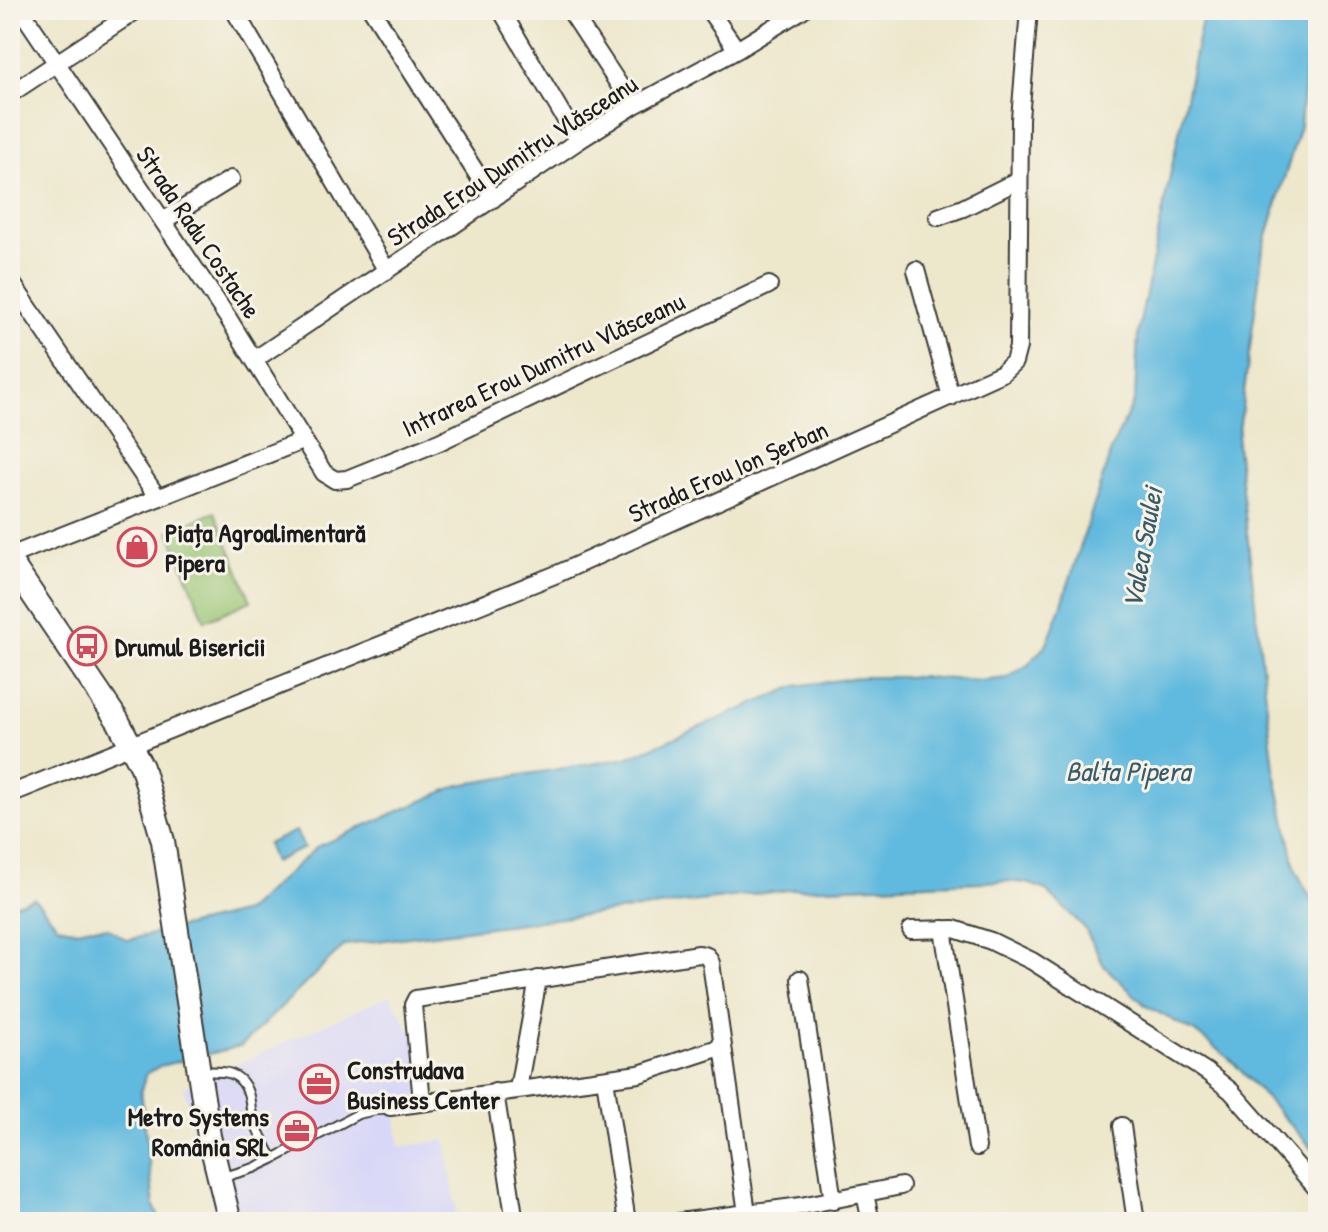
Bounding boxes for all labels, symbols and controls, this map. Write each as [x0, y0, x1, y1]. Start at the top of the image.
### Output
street label: Strada Erou Dumitru Vlăsceanu [380, 66, 644, 254]
street label: Strada Radu Costache [128, 139, 270, 325]
street label: Intrarea Erou Dumitru Vlăsceanu [396, 283, 690, 445]
street label: Strada Erou Ion Șerban [623, 411, 833, 531]
water label: Valea Saulei [1113, 482, 1172, 612]
place label: Piața Agroalimentară Pipera [165, 515, 366, 581]
shop icon: Piața Agroalimentară Pipera [116, 526, 158, 568]
bus stop icon: Drumul Bisericii [66, 625, 108, 667]
place label: Drumul Bisericii [115, 629, 266, 664]
water label: Balta Pipera [1066, 752, 1193, 790]
place label: Construdava Business Center [347, 1052, 501, 1117]
office icon: Construdava Business Center [298, 1063, 340, 1105]
place label: Metro Systems România SRL [128, 1099, 269, 1164]
office icon: Metro Systems România SRL [276, 1110, 318, 1152]

